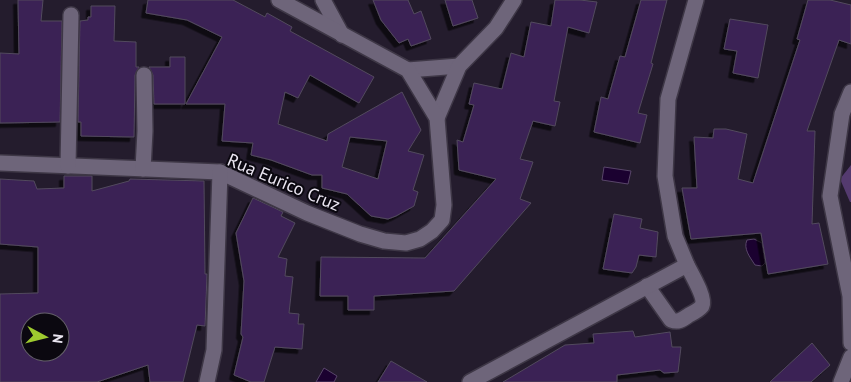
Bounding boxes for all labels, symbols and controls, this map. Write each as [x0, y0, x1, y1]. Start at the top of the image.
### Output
street label: Rua Eurico Cruz [224, 148, 344, 216]
north arrow [20, 312, 70, 362]
text: N [48, 333, 67, 344]

